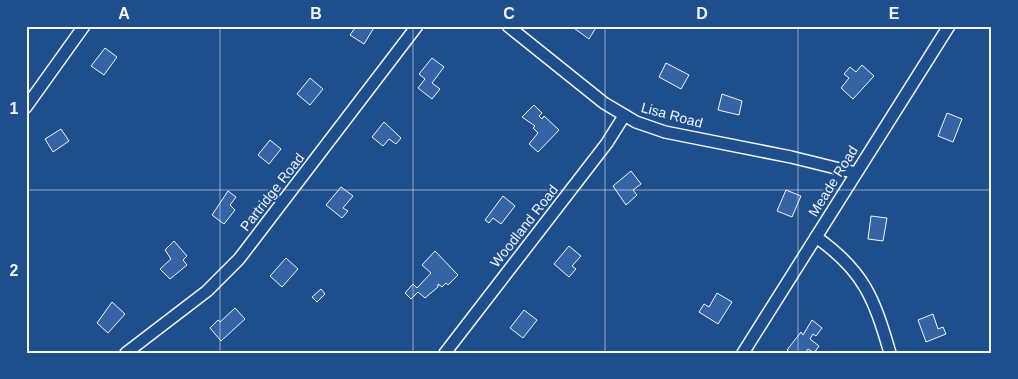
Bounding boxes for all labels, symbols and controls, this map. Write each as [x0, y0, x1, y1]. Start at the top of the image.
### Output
text: A [118, 5, 130, 22]
text: B [310, 5, 322, 22]
text: C [503, 5, 515, 22]
text: D [696, 5, 708, 22]
text: E [889, 5, 900, 22]
street label: Lisa Road [639, 99, 705, 131]
text: 1 [10, 100, 19, 117]
street label: Meade Road [805, 143, 861, 219]
street label: Partridge Road [237, 150, 307, 234]
street label: Woodland Road [487, 182, 561, 270]
text: 2 [10, 262, 19, 279]

